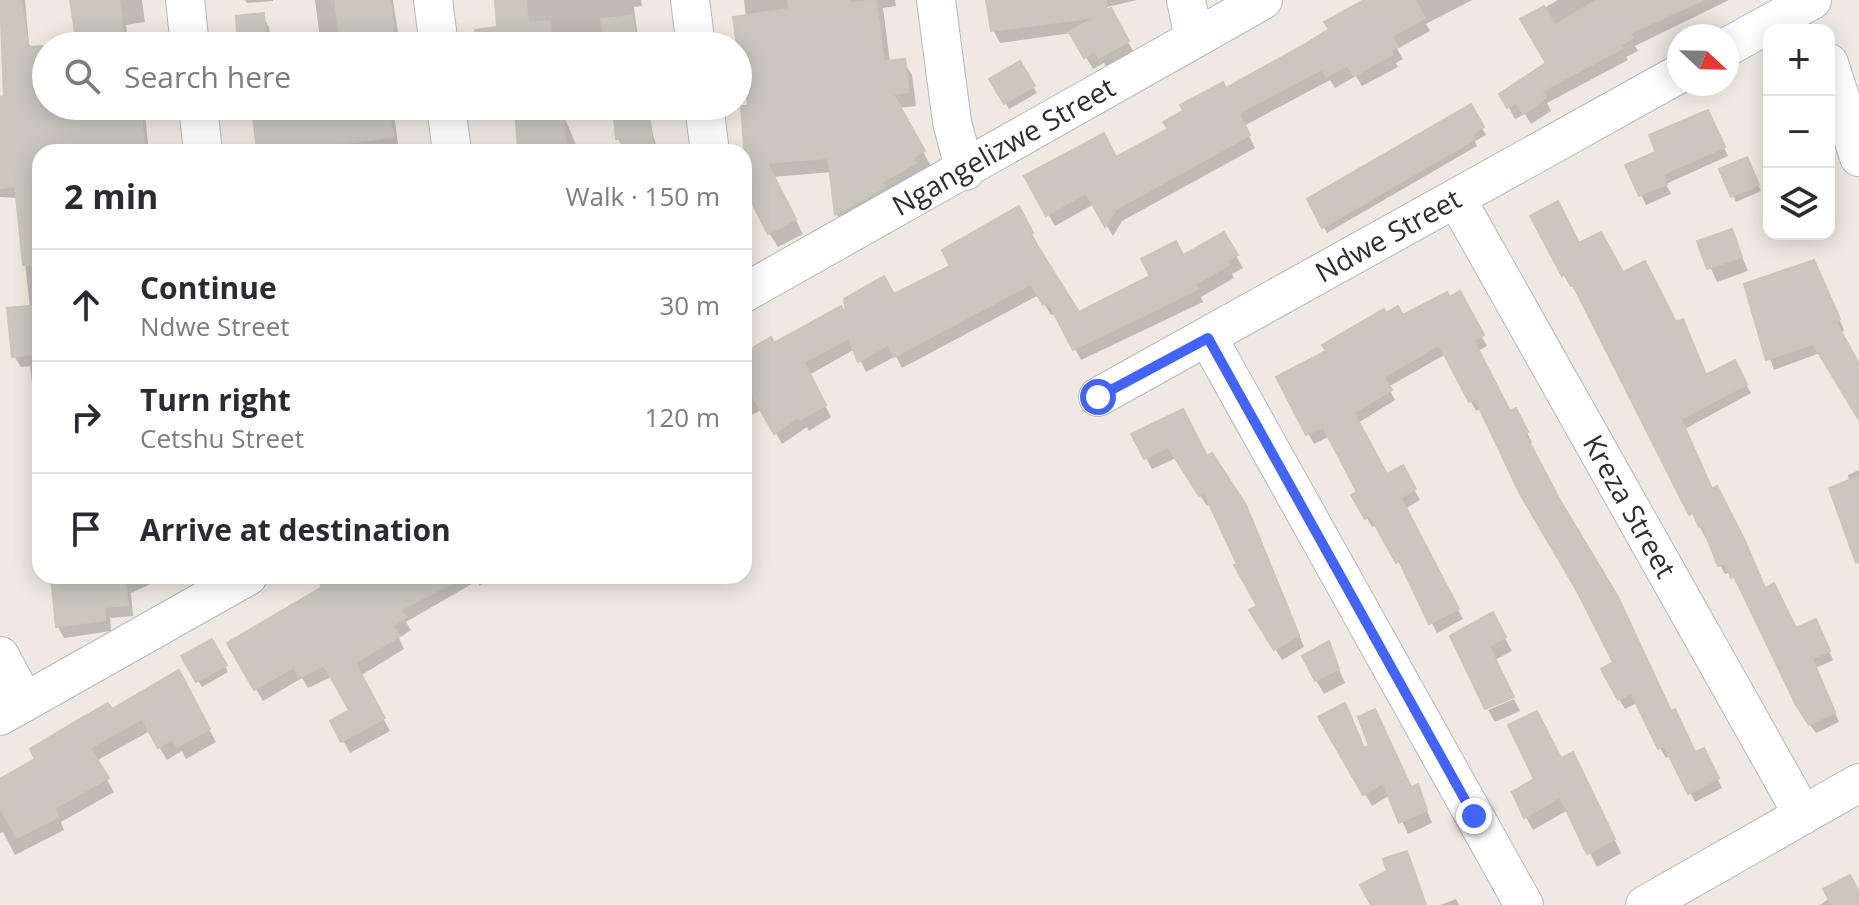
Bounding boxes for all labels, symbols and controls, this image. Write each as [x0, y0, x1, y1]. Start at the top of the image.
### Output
north arrow [1667, 24, 1739, 96]
map controls [1763, 24, 1835, 240]
button: + [1763, 24, 1835, 96]
search box [32, 32, 752, 120]
icon: search [60, 54, 104, 98]
text: Search here [124, 56, 291, 97]
street label: Ngangelizwe Street [885, 68, 1121, 224]
button: − [1763, 96, 1835, 168]
button: layers [1763, 168, 1835, 240]
text: 2 min [64, 173, 158, 219]
text: Walk · 150 m [566, 178, 720, 214]
street label: Ndwe Street [1308, 179, 1467, 291]
text: Continue [140, 267, 277, 308]
icon: ahead [64, 283, 108, 327]
text: 30 m [659, 287, 720, 323]
text: Ndwe Street [140, 308, 290, 344]
text: Turn right [140, 379, 291, 420]
route start [1080, 379, 1116, 415]
icon: right [64, 395, 108, 439]
text: 120 m [645, 399, 720, 435]
text: Cetshu Street [140, 420, 304, 456]
street label: Kreza Street [1575, 428, 1686, 584]
icon: arrive [64, 507, 108, 551]
text: Arrive at destination [140, 509, 451, 550]
route end [1456, 798, 1492, 834]

